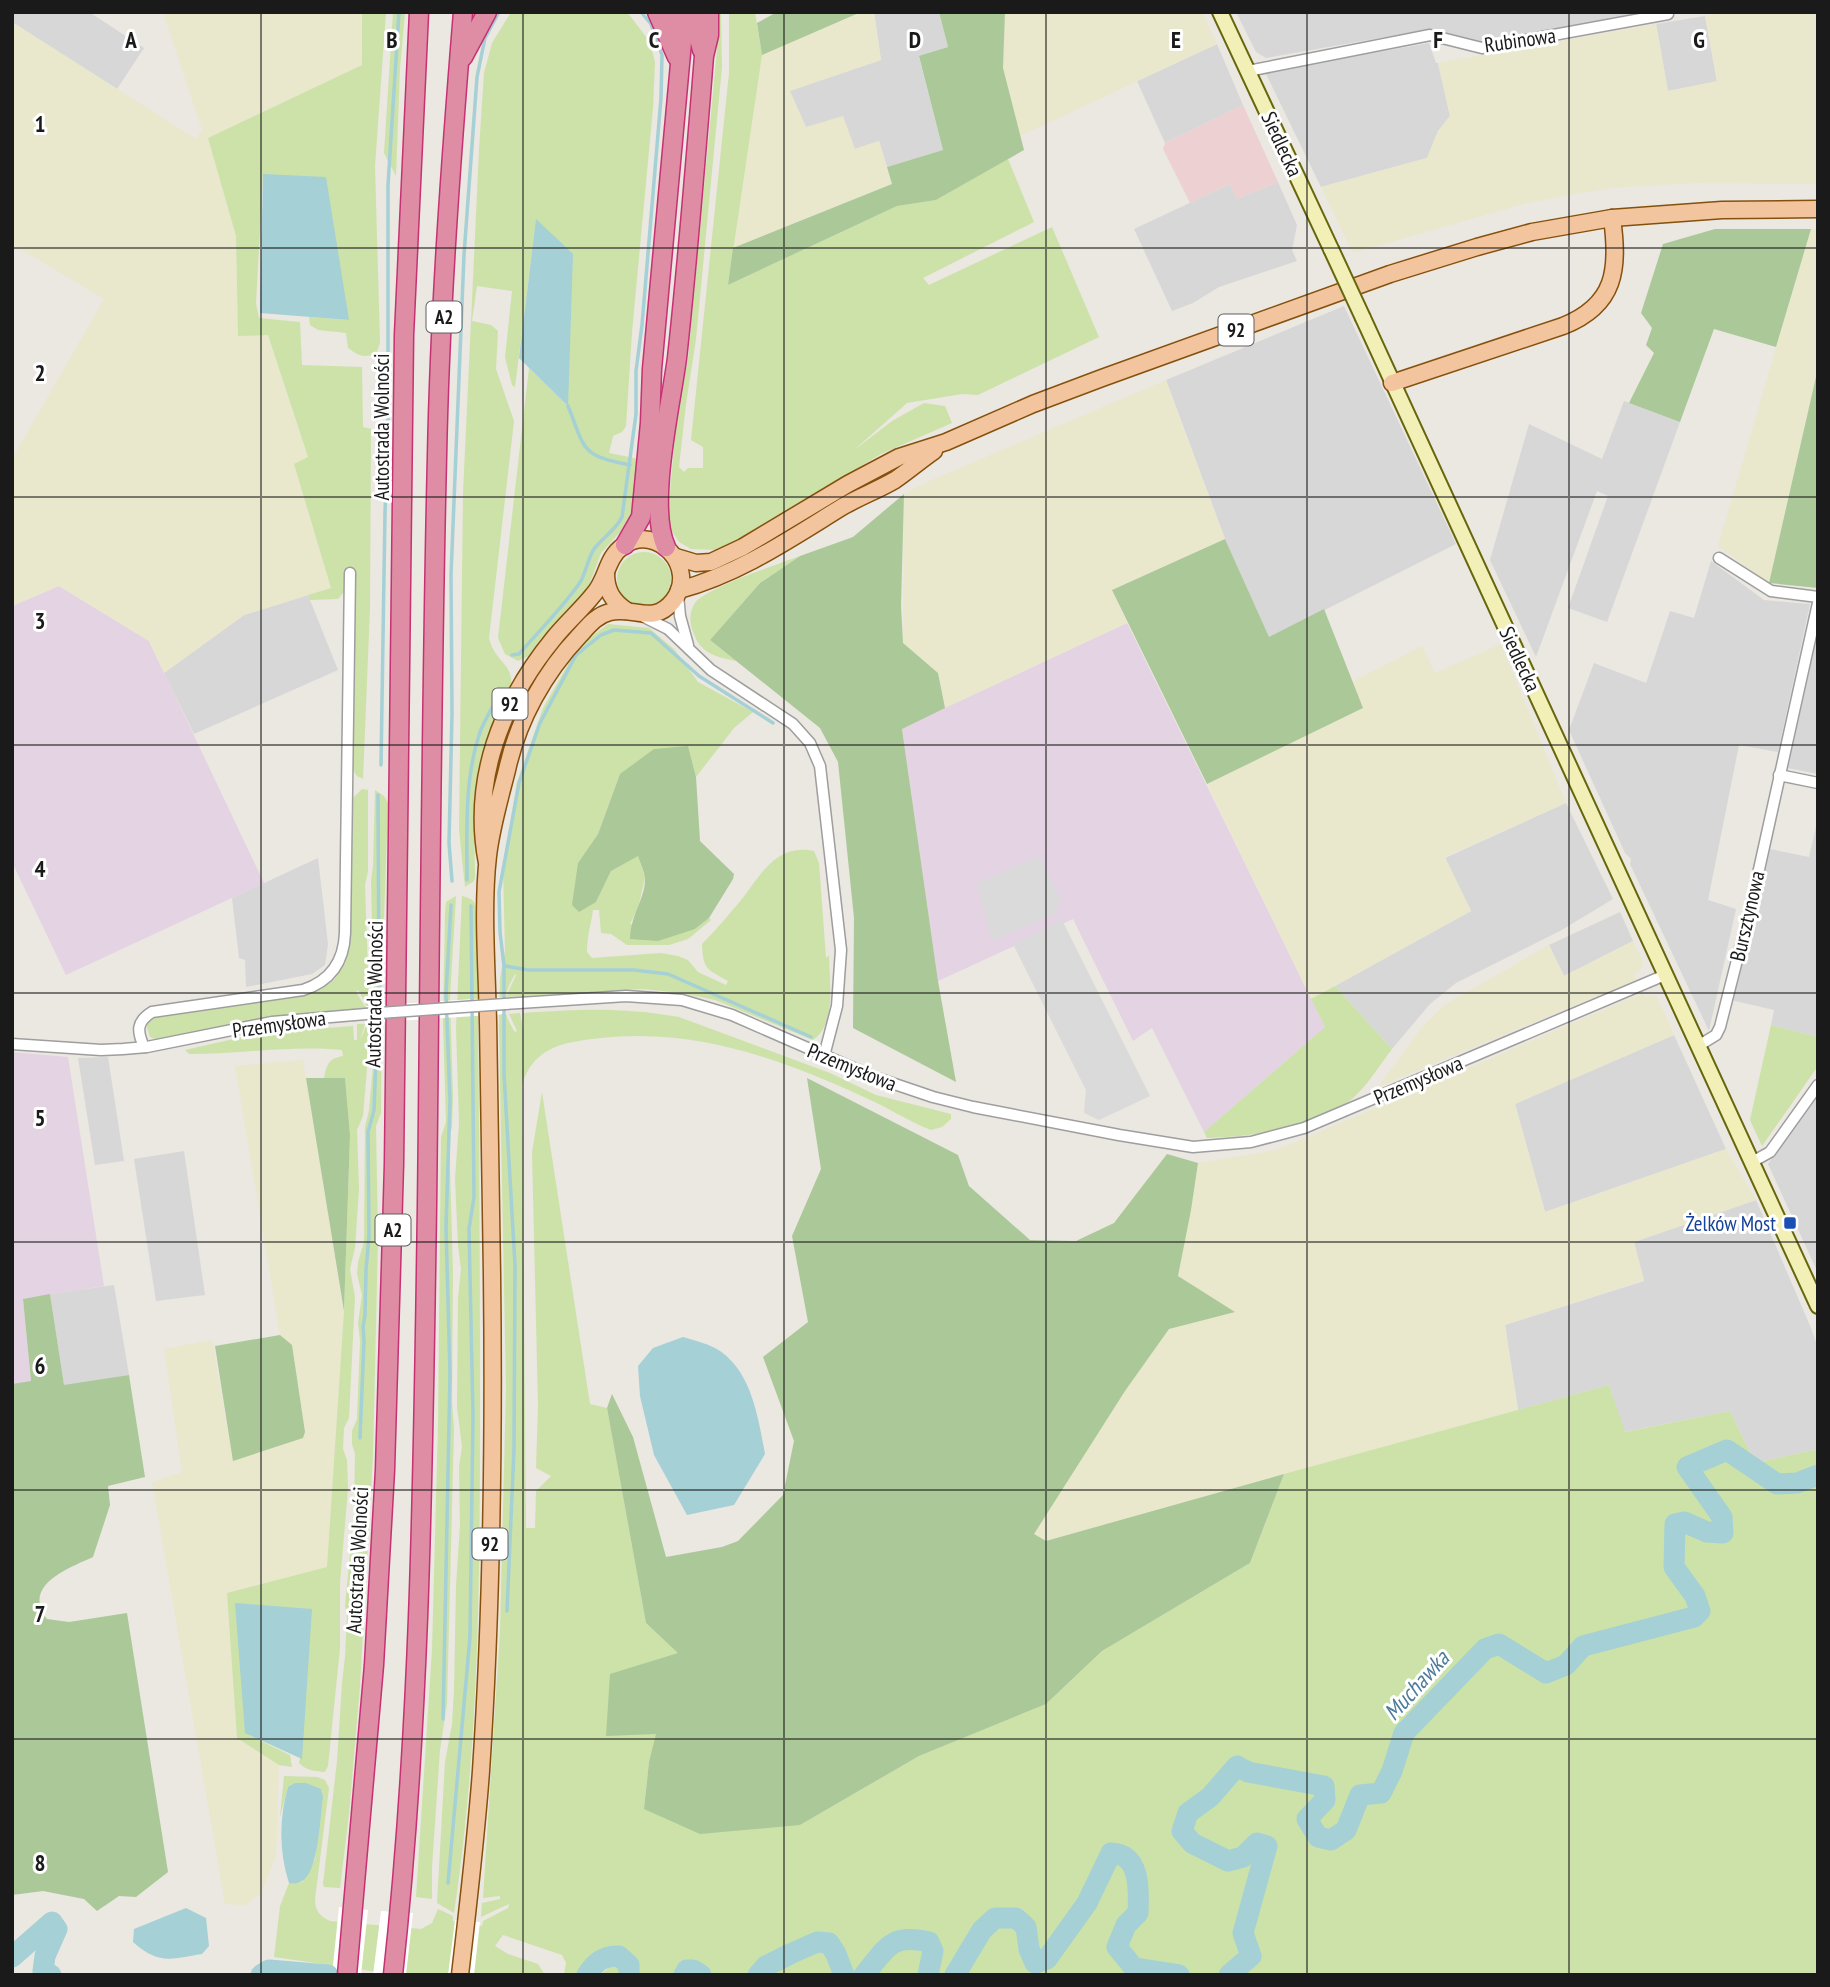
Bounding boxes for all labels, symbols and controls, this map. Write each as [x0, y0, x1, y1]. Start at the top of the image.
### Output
street label: Rubinowa [1483, 22, 1557, 58]
text: A [124, 25, 137, 54]
text: B [386, 25, 398, 54]
text: C [649, 25, 660, 54]
text: D [909, 25, 921, 54]
text: E [1171, 25, 1181, 54]
text: F [1433, 25, 1443, 54]
text: G [1693, 25, 1705, 54]
street label: Siedlecka [1255, 107, 1309, 181]
text: 1 [35, 109, 46, 138]
road number: A2 [426, 302, 462, 332]
road number: 92 [1218, 314, 1254, 346]
street label: Autostrada Wolności [368, 353, 395, 501]
text: 2 [35, 358, 46, 387]
text: 3 [35, 606, 46, 635]
street label: Siedlecka [1493, 622, 1547, 696]
road number: 92 [492, 688, 528, 720]
text: 4 [35, 854, 46, 883]
street label: Bursztynowa [1724, 868, 1770, 964]
street label: Autostrada Wolności [359, 920, 389, 1068]
street label: Przemysłowa [231, 1004, 327, 1044]
street label: Przemysłowa [803, 1037, 901, 1097]
street label: Przemysłowa [1370, 1049, 1466, 1111]
text: 5 [35, 1103, 46, 1132]
place label: Żelków Most [1685, 1210, 1776, 1237]
road number: A2 [376, 1214, 410, 1246]
marker: Żelków Most [1782, 1215, 1798, 1231]
text: 6 [35, 1351, 46, 1380]
street label: Autostrada Wolności [340, 1486, 374, 1634]
road number: 92 [472, 1528, 508, 1560]
text: 7 [35, 1599, 46, 1628]
water label: Muchawka [1377, 1643, 1456, 1726]
text: 8 [35, 1848, 46, 1877]

